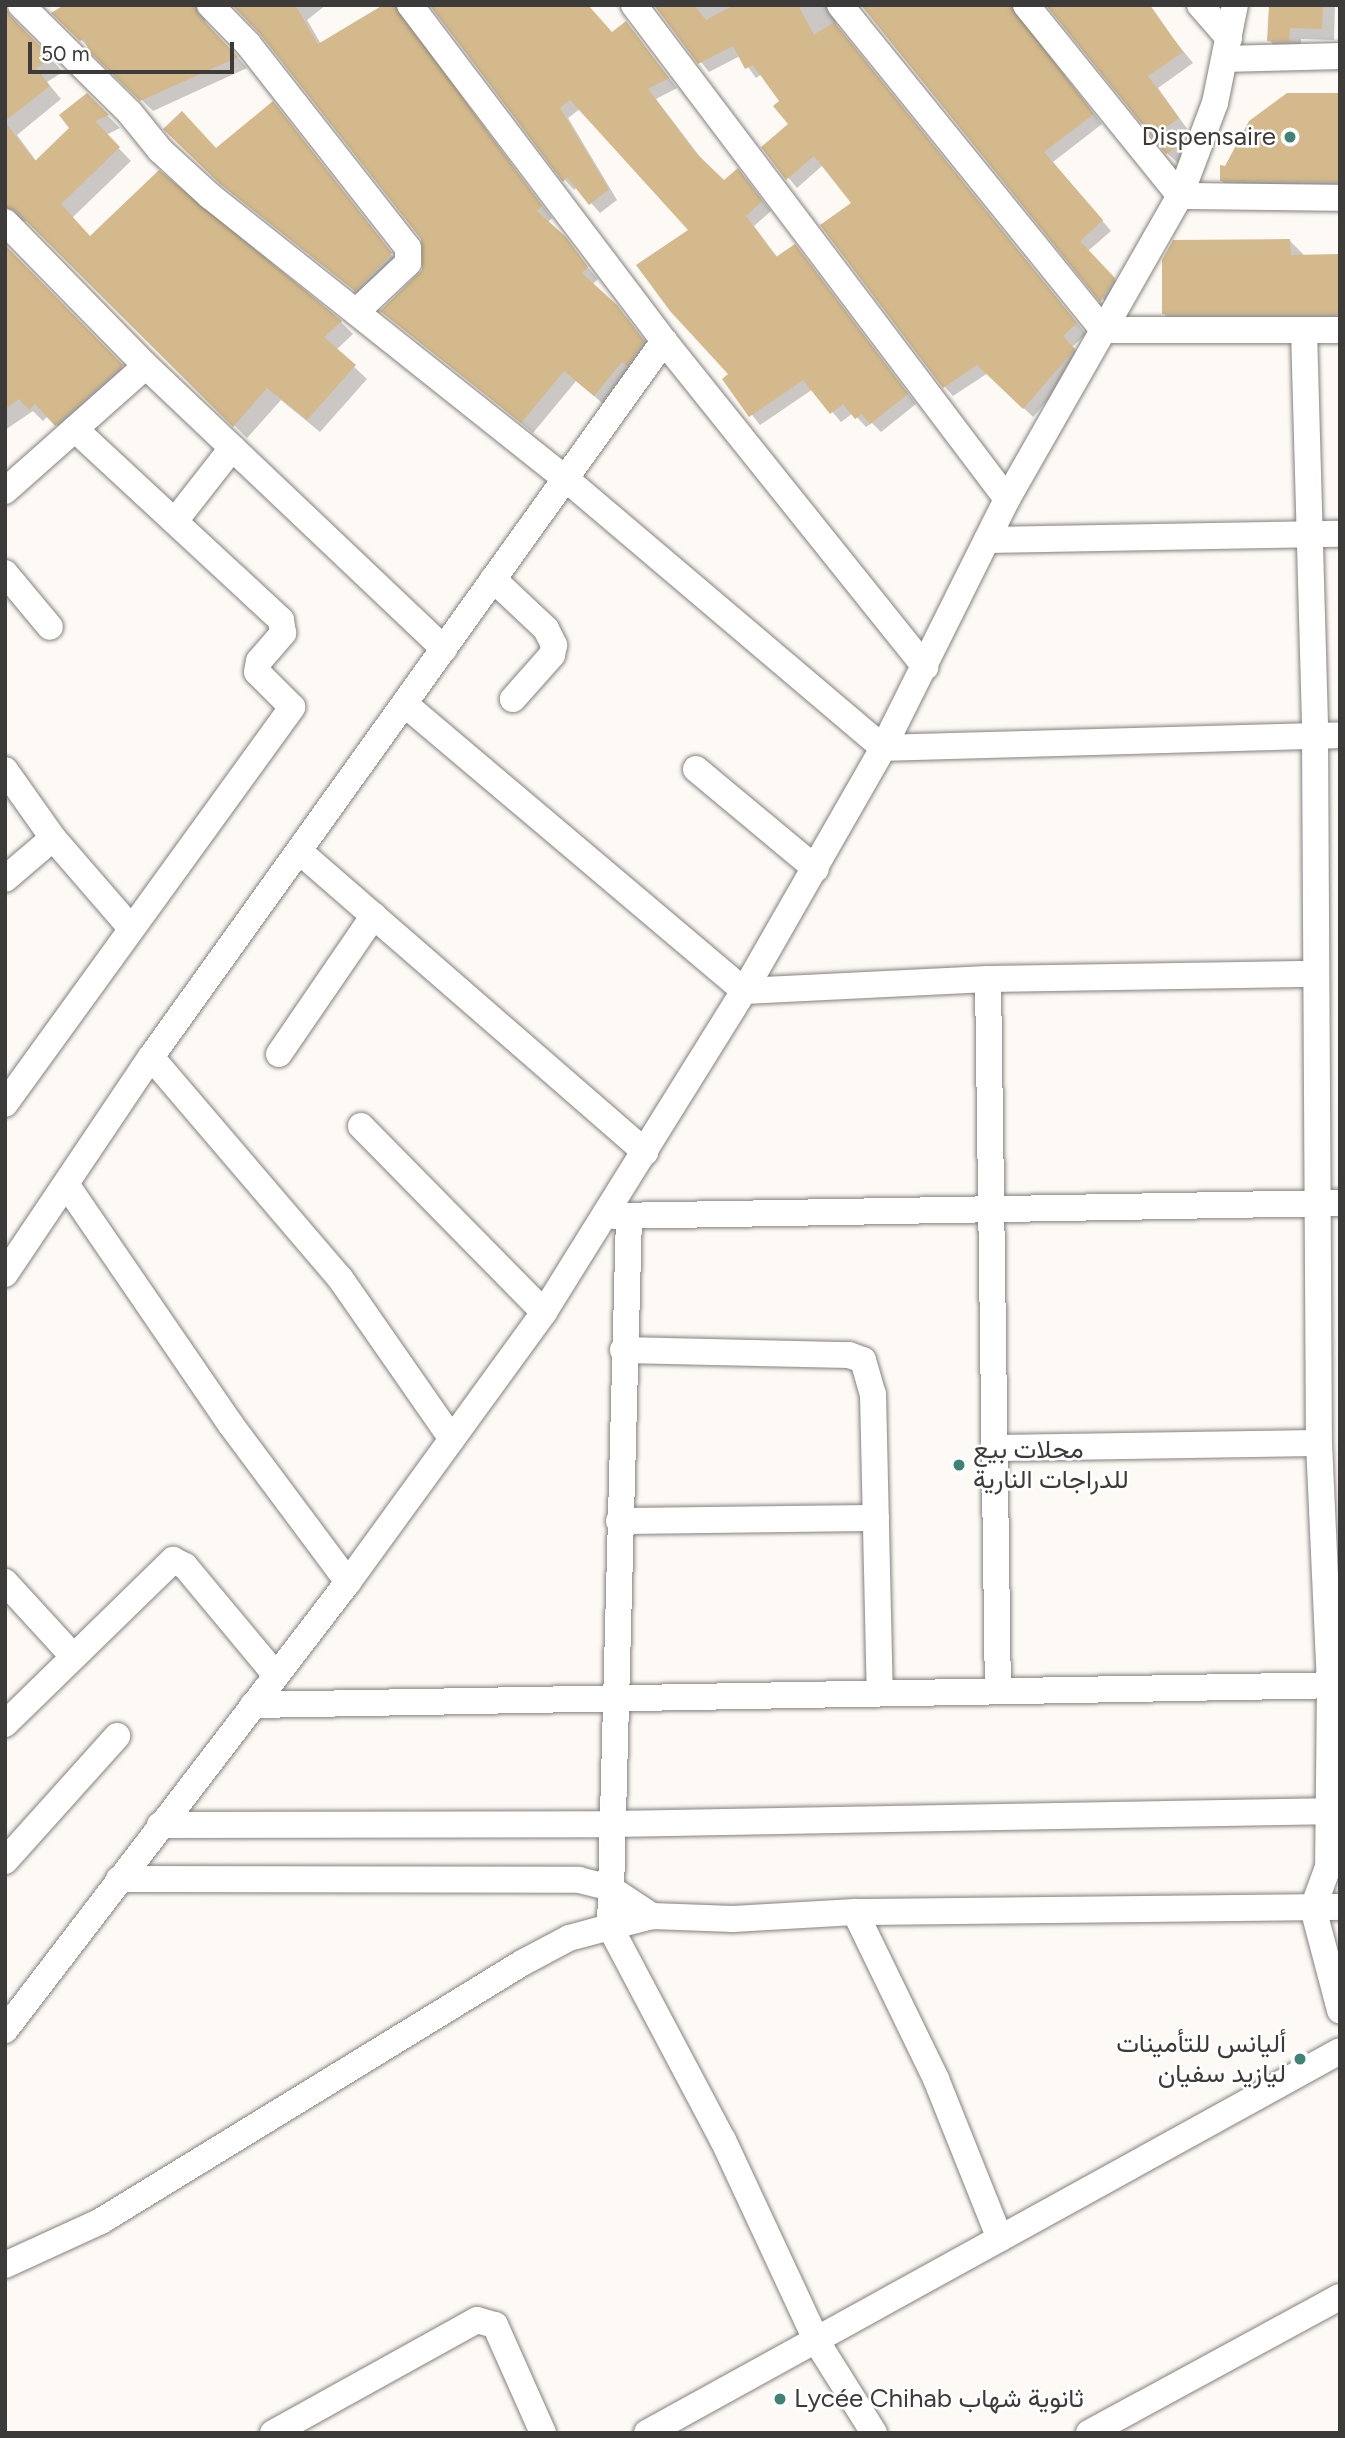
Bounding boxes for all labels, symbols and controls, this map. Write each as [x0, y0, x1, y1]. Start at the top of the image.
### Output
scale bar [32, 28, 238, 72]
text: 50 m [41, 41, 90, 66]
place label: Dispensaire [1142, 121, 1276, 153]
marker: Dispensaire [1282, 129, 1298, 145]
place label: محلات بيع للدراجات النارية [973, 1434, 1129, 1496]
marker: محلات بيع للدراجات النارية [951, 1457, 967, 1473]
place label: أليانس للتأمينات ليازيد سفيان [1116, 2028, 1286, 2090]
marker: أليانس للتأمينات ليازيد سفيان [1292, 2051, 1308, 2067]
place label: Lycée Chihab ثانوية شهاب [794, 2383, 1084, 2415]
marker: Lycée Chihab ثانوية شهاب [772, 2391, 788, 2407]

